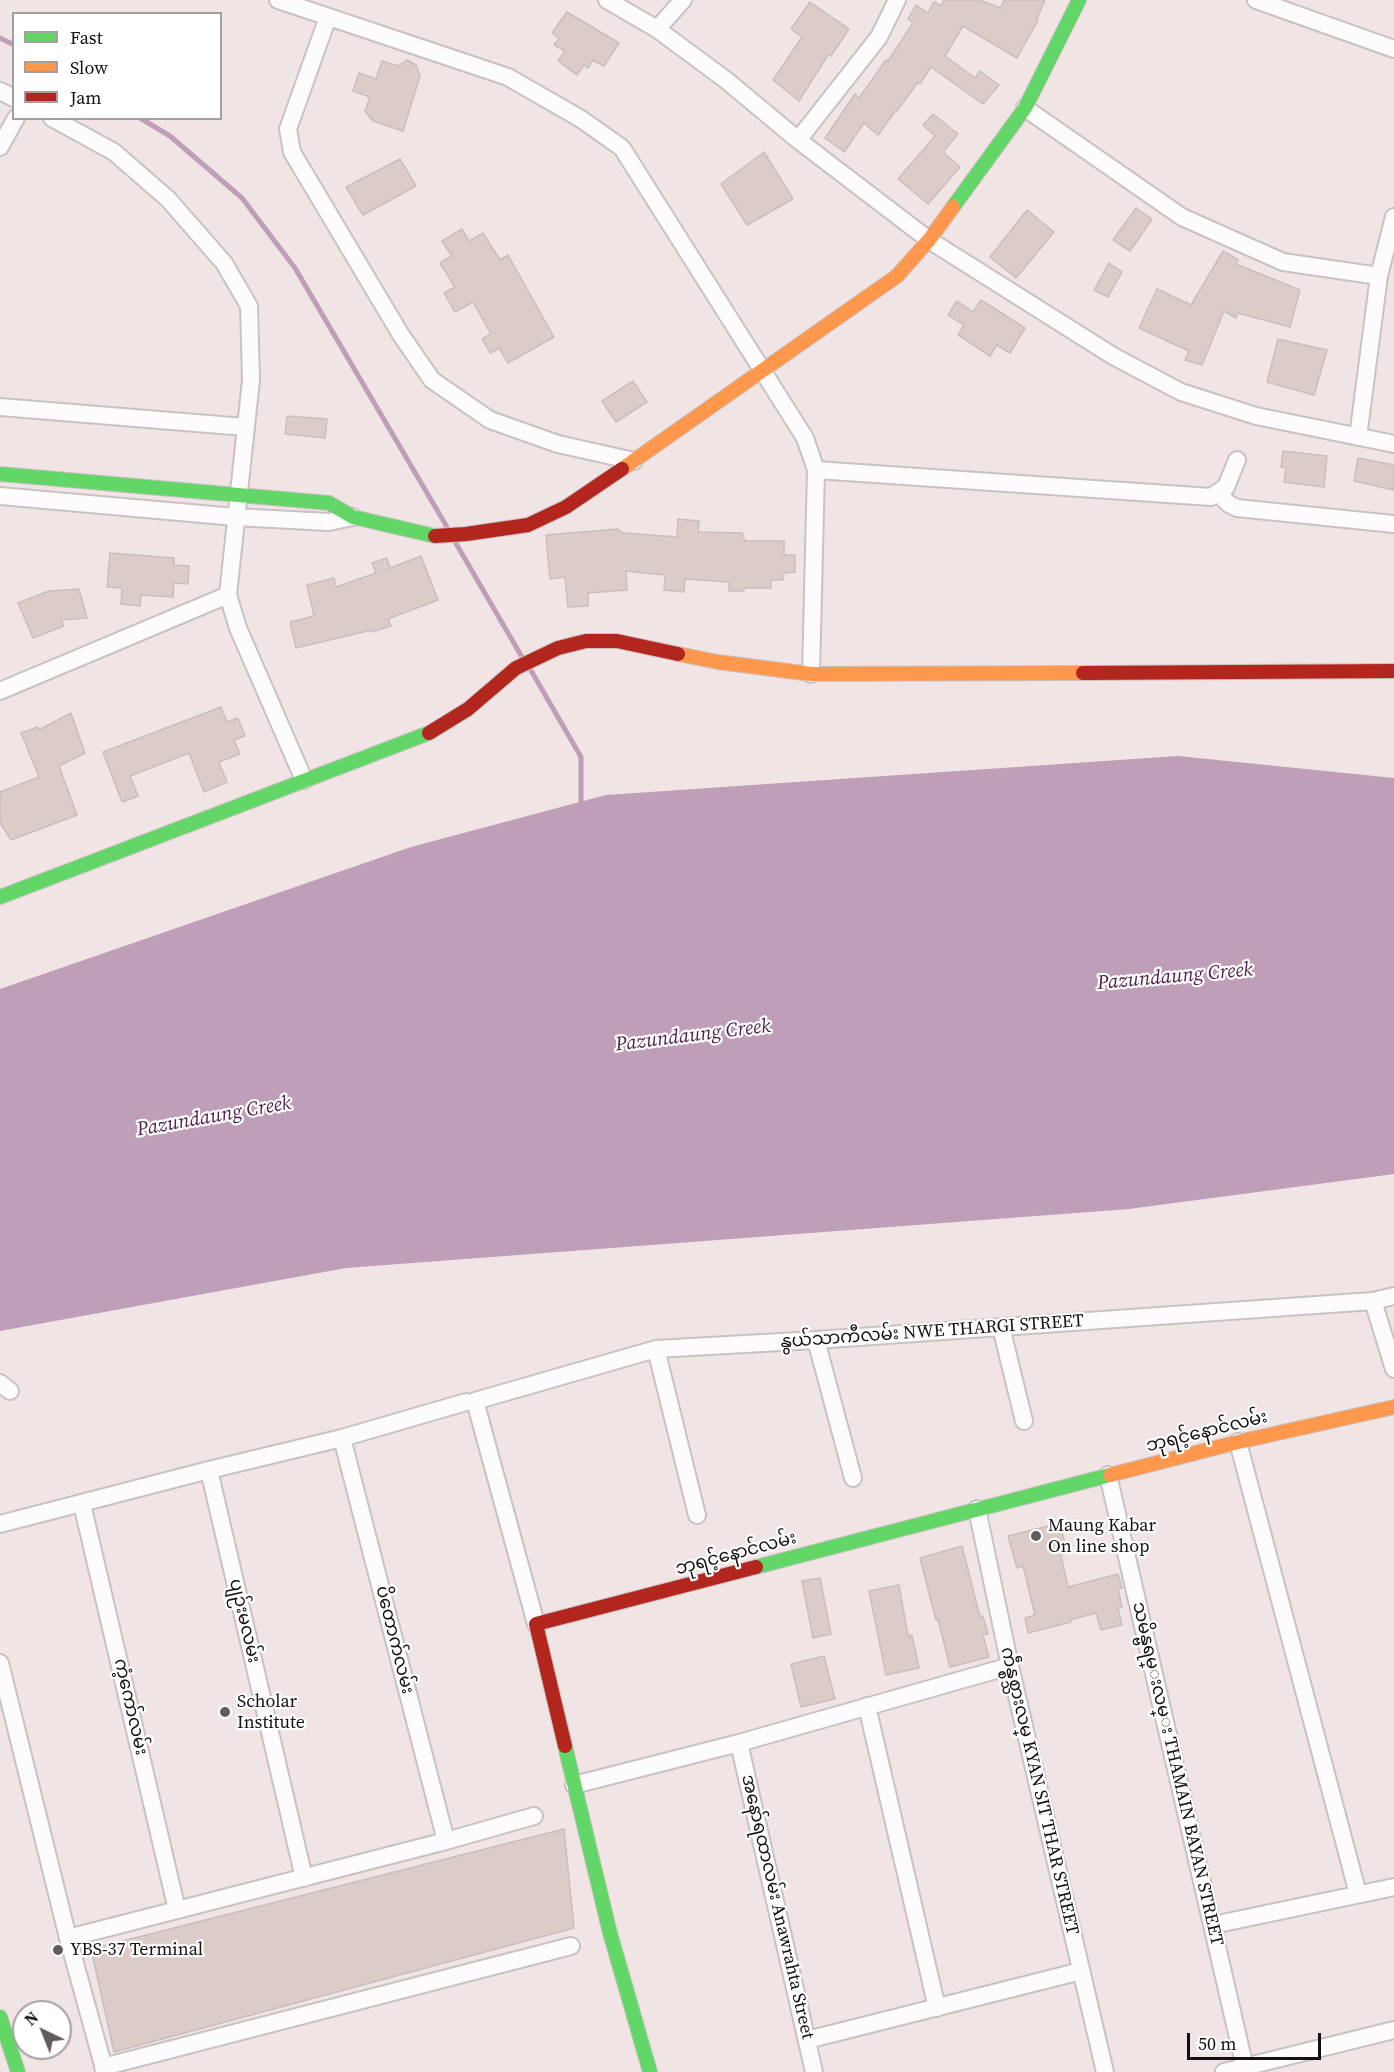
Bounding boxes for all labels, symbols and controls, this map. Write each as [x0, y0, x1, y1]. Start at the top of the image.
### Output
legend [12, 12, 222, 120]
text: Fast [70, 25, 103, 50]
text: Slow [70, 55, 108, 80]
text: Jam [70, 85, 102, 110]
water label: Pazundaung Creek [1096, 958, 1254, 996]
water label: Pazundaung Creek [614, 1015, 772, 1057]
water label: Pazundaung Creek [135, 1092, 293, 1142]
street label: နွယ်သာကီလမ်း NWE THARGI STREET [780, 1311, 1084, 1353]
street label: ဘုရင့်နောင်လမ်း [1144, 1406, 1270, 1458]
place label: Maung Kabar On line shop [1048, 1515, 1156, 1558]
street label: ဘုရင့်နောင်လမ်း [673, 1527, 799, 1581]
marker: Maung Kabar On line shop [1029, 1529, 1043, 1543]
street label: ပျဉ်းမလမ်း [224, 1577, 264, 1665]
street label: ပိတောက်လမ်း [370, 1584, 418, 1696]
street label: သမိန္ဗရမ္းလမ္း THAMAIN BAYAN STREET [1127, 1600, 1227, 1948]
street label: ကဵန္စစ္သားလမ္ KYAN SIT THAR STREET [995, 1645, 1083, 1937]
street label: ကံ့ကော်လမ်း [108, 1657, 152, 1757]
place label: Scholar Institute [237, 1691, 305, 1734]
marker: Scholar Institute [218, 1705, 232, 1719]
street label: အနော်ရထာလမ်း Anawrahta Street [736, 1773, 818, 2041]
place label: YBS-37 Terminal [70, 1939, 203, 1961]
marker: YBS-37 Terminal [51, 1943, 65, 1957]
north arrow [12, 2000, 72, 2060]
text: N [19, 2006, 43, 2030]
scale bar [1190, 2021, 1324, 2059]
text: 50 m [1198, 2031, 1236, 2056]

